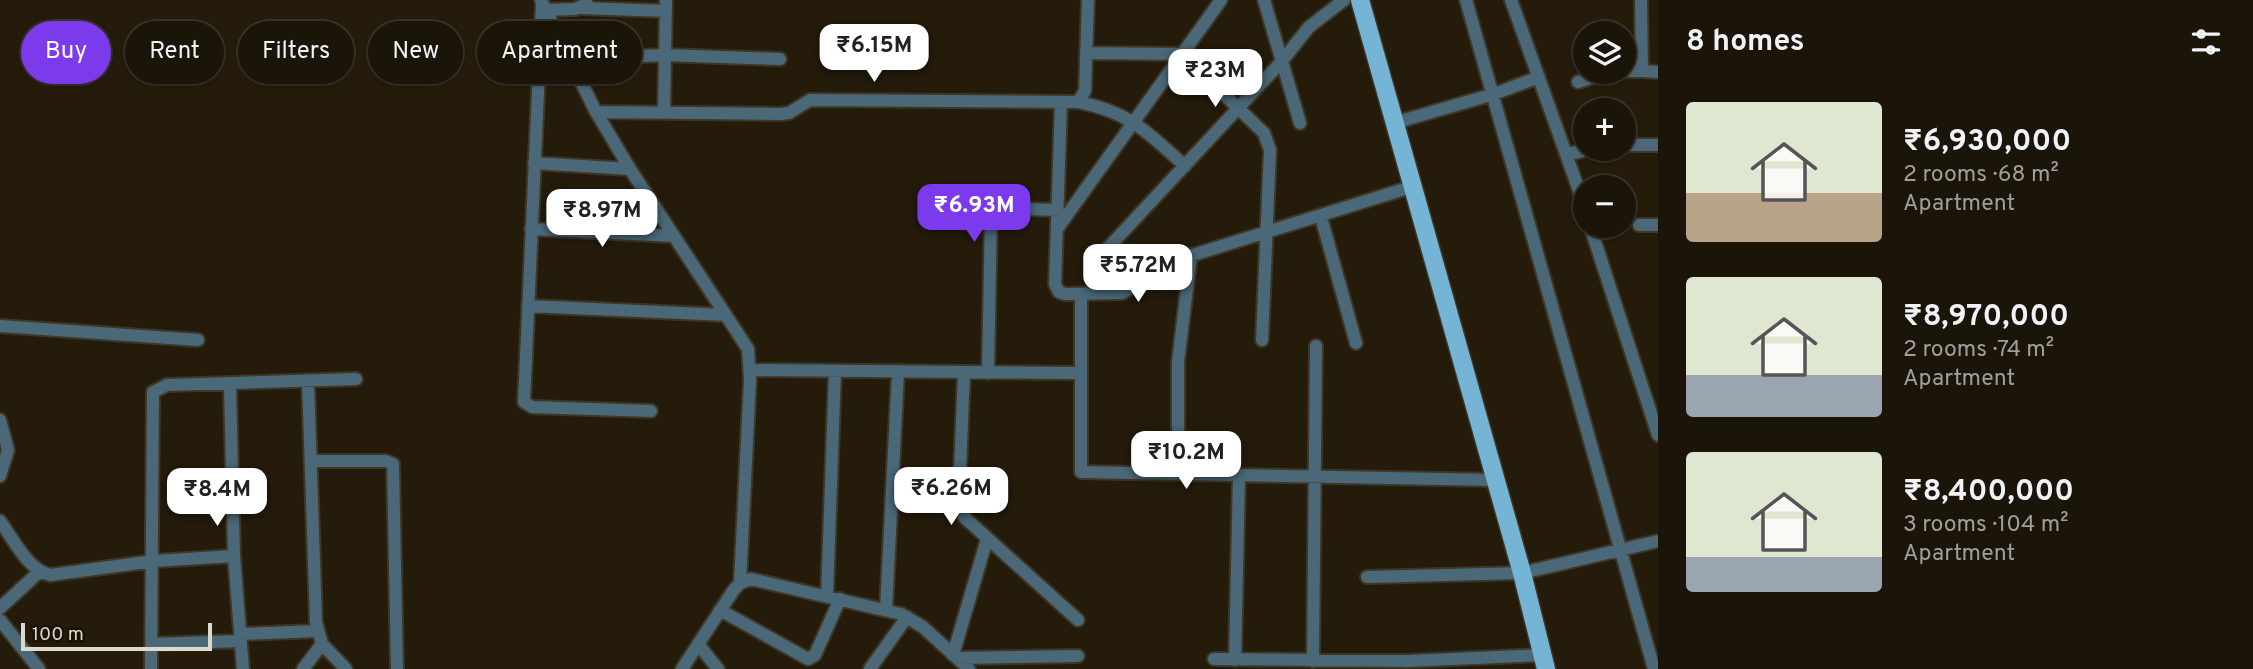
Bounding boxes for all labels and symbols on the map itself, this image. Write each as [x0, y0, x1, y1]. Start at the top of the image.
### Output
pin: ₹6.15M [817, 24, 931, 84]
pin: ₹23M [1174, 50, 1256, 109]
pin: ₹6.93M [917, 184, 1031, 244]
pin: ₹8.97M [545, 190, 659, 249]
pin: ₹5.72M [1081, 244, 1195, 304]
pin: ₹10.2M [1129, 432, 1243, 491]
pin: ₹8.4M [168, 468, 266, 528]
pin: ₹6.26M [894, 468, 1008, 527]
scale bar [21, 620, 212, 652]

